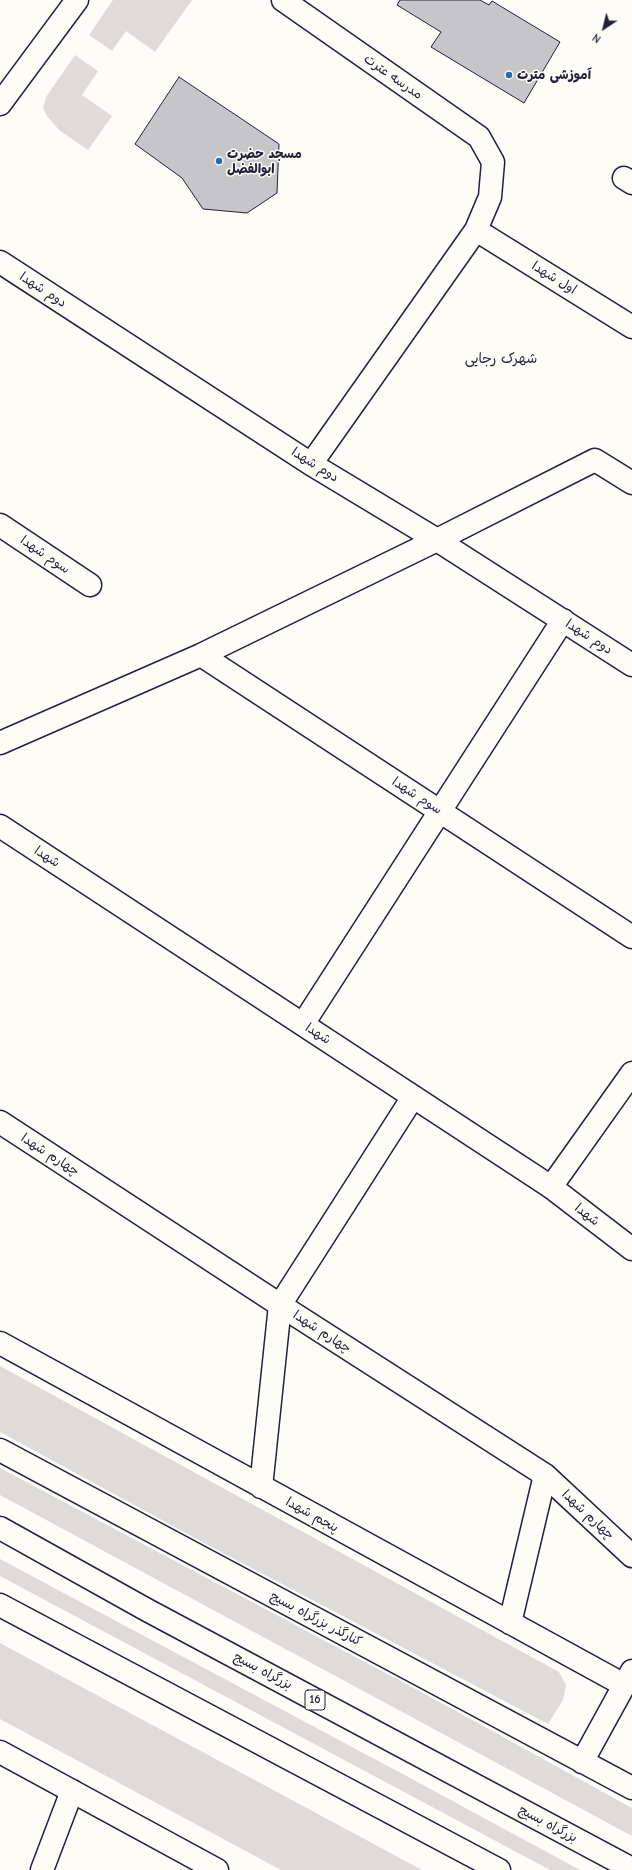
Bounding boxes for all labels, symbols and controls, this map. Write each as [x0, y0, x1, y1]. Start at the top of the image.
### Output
north arrow [584, 8, 624, 48]
text: N [590, 31, 604, 46]
street label: مدرسه عترت [361, 51, 425, 103]
place label: آموزشی مترت [517, 67, 591, 83]
marker: آموزشی مترت [504, 70, 514, 80]
place label: مسجد حضرت ابوالفضل [227, 146, 302, 177]
marker: مسجد حضرت ابوالفضل [214, 156, 224, 166]
street label: اول شهدا [529, 258, 579, 298]
street label: دوم شهدا [17, 269, 69, 311]
district label: شهرک رجایی [465, 351, 537, 367]
street label: دوم شهدا [288, 444, 342, 486]
street label: سوم شهدا [17, 533, 73, 577]
street label: دوم شهدا [563, 616, 615, 658]
street label: سوم شهدا [389, 774, 445, 818]
street label: شهدا [31, 843, 63, 871]
street label: شهدا [302, 1020, 334, 1048]
street label: چهارم شهدا [18, 1130, 82, 1180]
street label: شهدا [571, 1200, 603, 1230]
street label: چهارم شهدا [290, 1307, 354, 1357]
street label: چهارم شهدا [559, 1487, 617, 1543]
street label: پنجم شهدا [283, 1494, 341, 1536]
street label: کنارگذر بزرگراه بسیج [268, 1588, 364, 1650]
street label: بزرگراه بسیج [231, 1649, 295, 1693]
road number: 16 [305, 1690, 325, 1710]
street label: بزرگراه بسیج [516, 1802, 580, 1846]

